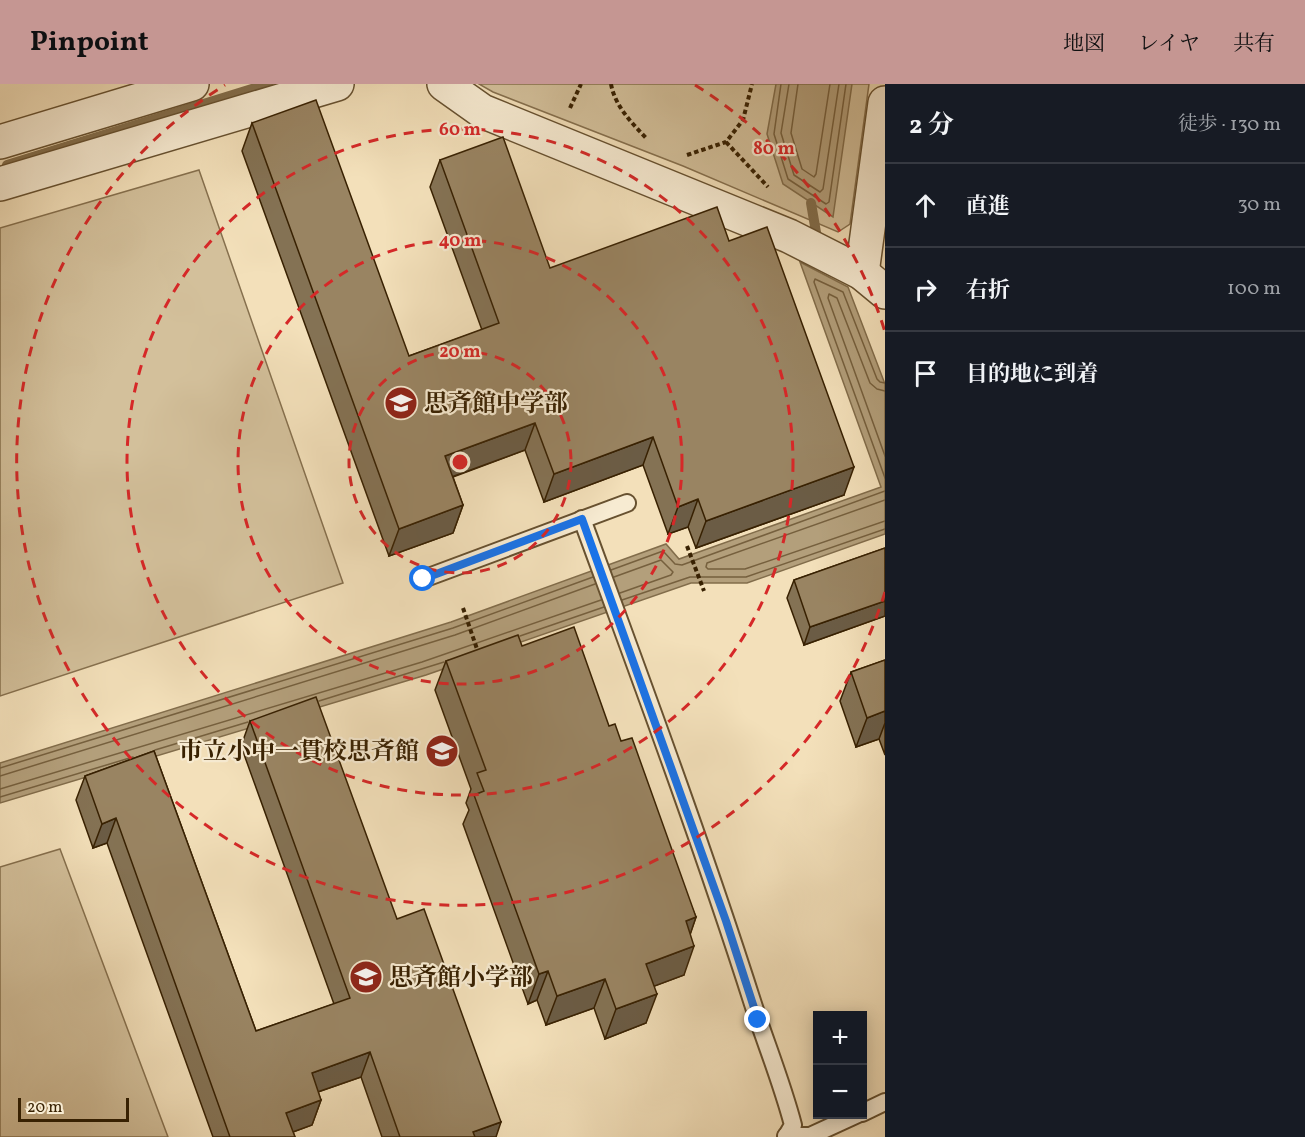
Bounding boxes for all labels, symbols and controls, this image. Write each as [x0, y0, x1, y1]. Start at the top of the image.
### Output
text: Pinpoint [30, 23, 148, 62]
text: 地図 [1063, 30, 1105, 59]
text: レイヤ [1138, 30, 1200, 59]
text: 共有 [1233, 30, 1275, 59]
text: 2 分 [909, 108, 954, 144]
text: 徒歩 · 130 m [1178, 111, 1281, 139]
text: 60 m [439, 118, 481, 143]
text: 80 m [753, 137, 795, 162]
icon: ahead [909, 189, 942, 222]
text: 30 m [1237, 191, 1281, 219]
text: 直進 [966, 192, 1010, 223]
text: 40 m [439, 229, 481, 254]
icon: right [909, 273, 942, 306]
text: 100 m [1227, 275, 1281, 303]
text: 右折 [966, 276, 1010, 307]
text: 20 m [439, 340, 481, 365]
icon: arrive [909, 357, 942, 390]
text: 目的地に到着 [966, 360, 1098, 391]
school or university icon: 思斉館中学部 [383, 385, 419, 421]
place label: 思斉館中学部 [424, 388, 568, 422]
centre of rings [450, 452, 470, 472]
route start [409, 565, 435, 591]
school or university icon: 市立小中一貫校思斉館 [424, 733, 460, 769]
place label: 市立小中一貫校思斉館 [179, 736, 419, 770]
school or university icon: 思斉館小学部 [348, 959, 384, 995]
place label: 思斉館小学部 [389, 962, 533, 996]
route end [744, 1006, 770, 1032]
map controls [813, 1011, 867, 1119]
button: + [813, 1011, 867, 1065]
button: − [813, 1065, 867, 1119]
scale bar [18, 1095, 129, 1122]
text: 20 m [27, 1097, 62, 1119]

